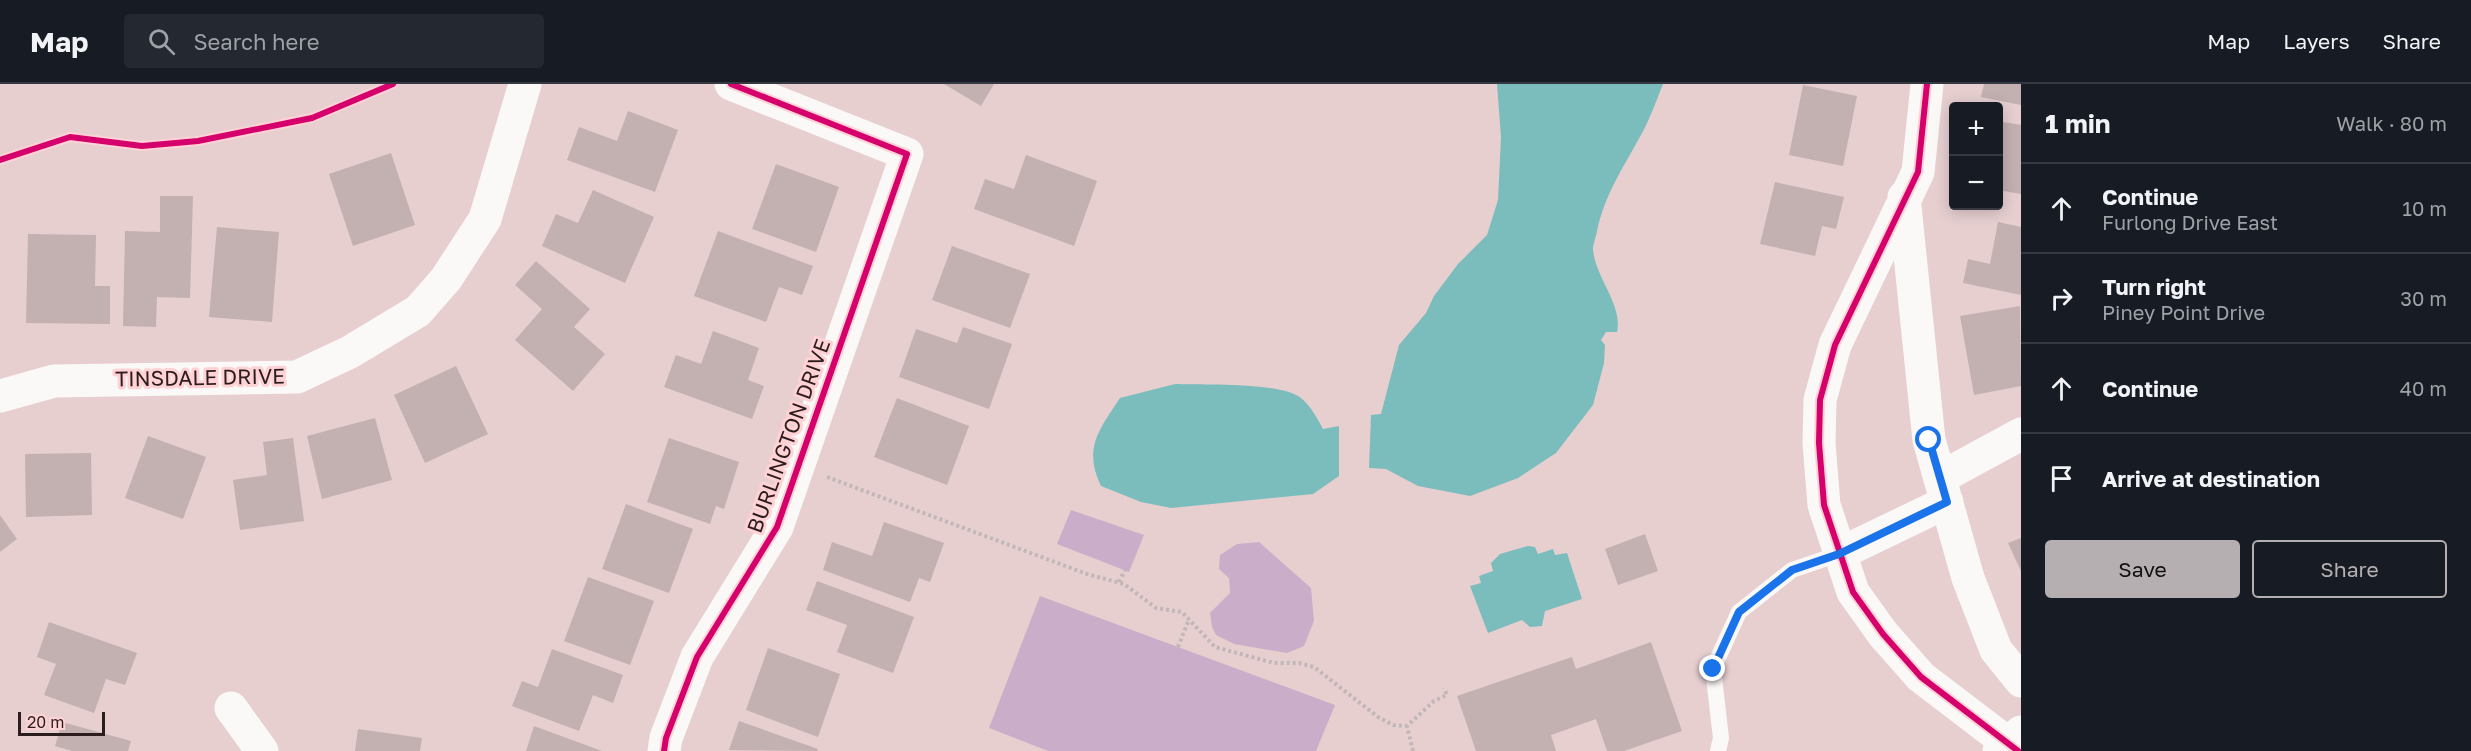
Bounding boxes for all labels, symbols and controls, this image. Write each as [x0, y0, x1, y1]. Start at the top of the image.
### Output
search box [124, 14, 544, 68]
text: Map [30, 25, 88, 58]
icon: search [145, 25, 178, 58]
text: Search here [193, 28, 319, 55]
text: Map [2207, 28, 2250, 54]
text: Layers [2283, 28, 2350, 54]
text: Share [2383, 28, 2441, 54]
map controls [1949, 102, 2003, 210]
button: + [1949, 102, 2003, 156]
text: 1 min [2045, 108, 2111, 139]
text: Walk · 80 m [2336, 111, 2447, 135]
button: − [1949, 156, 2003, 210]
text: Continue [2102, 183, 2198, 210]
icon: ahead [2045, 192, 2078, 225]
text: 10 m [2402, 196, 2447, 220]
text: Furlong Drive East [2102, 210, 2278, 234]
text: Turn right [2102, 273, 2206, 300]
icon: right [2045, 282, 2078, 315]
text: 30 m [2400, 286, 2447, 310]
text: Piney Point Drive [2102, 300, 2265, 324]
street label: BURLINGTON DRIVE [741, 335, 835, 536]
street label: TINSDALE DRIVE [115, 363, 285, 391]
icon: ahead [2045, 372, 2078, 405]
text: Continue [2102, 375, 2198, 402]
text: 40 m [2400, 376, 2447, 400]
route start [1915, 426, 1941, 452]
icon: arrive [2045, 462, 2078, 495]
text: Arrive at destination [2102, 465, 2320, 492]
button: Save [2045, 540, 2240, 598]
button: Share [2252, 540, 2447, 598]
route end [1699, 655, 1725, 681]
scale bar [18, 709, 105, 736]
text: 20 m [27, 712, 64, 732]

